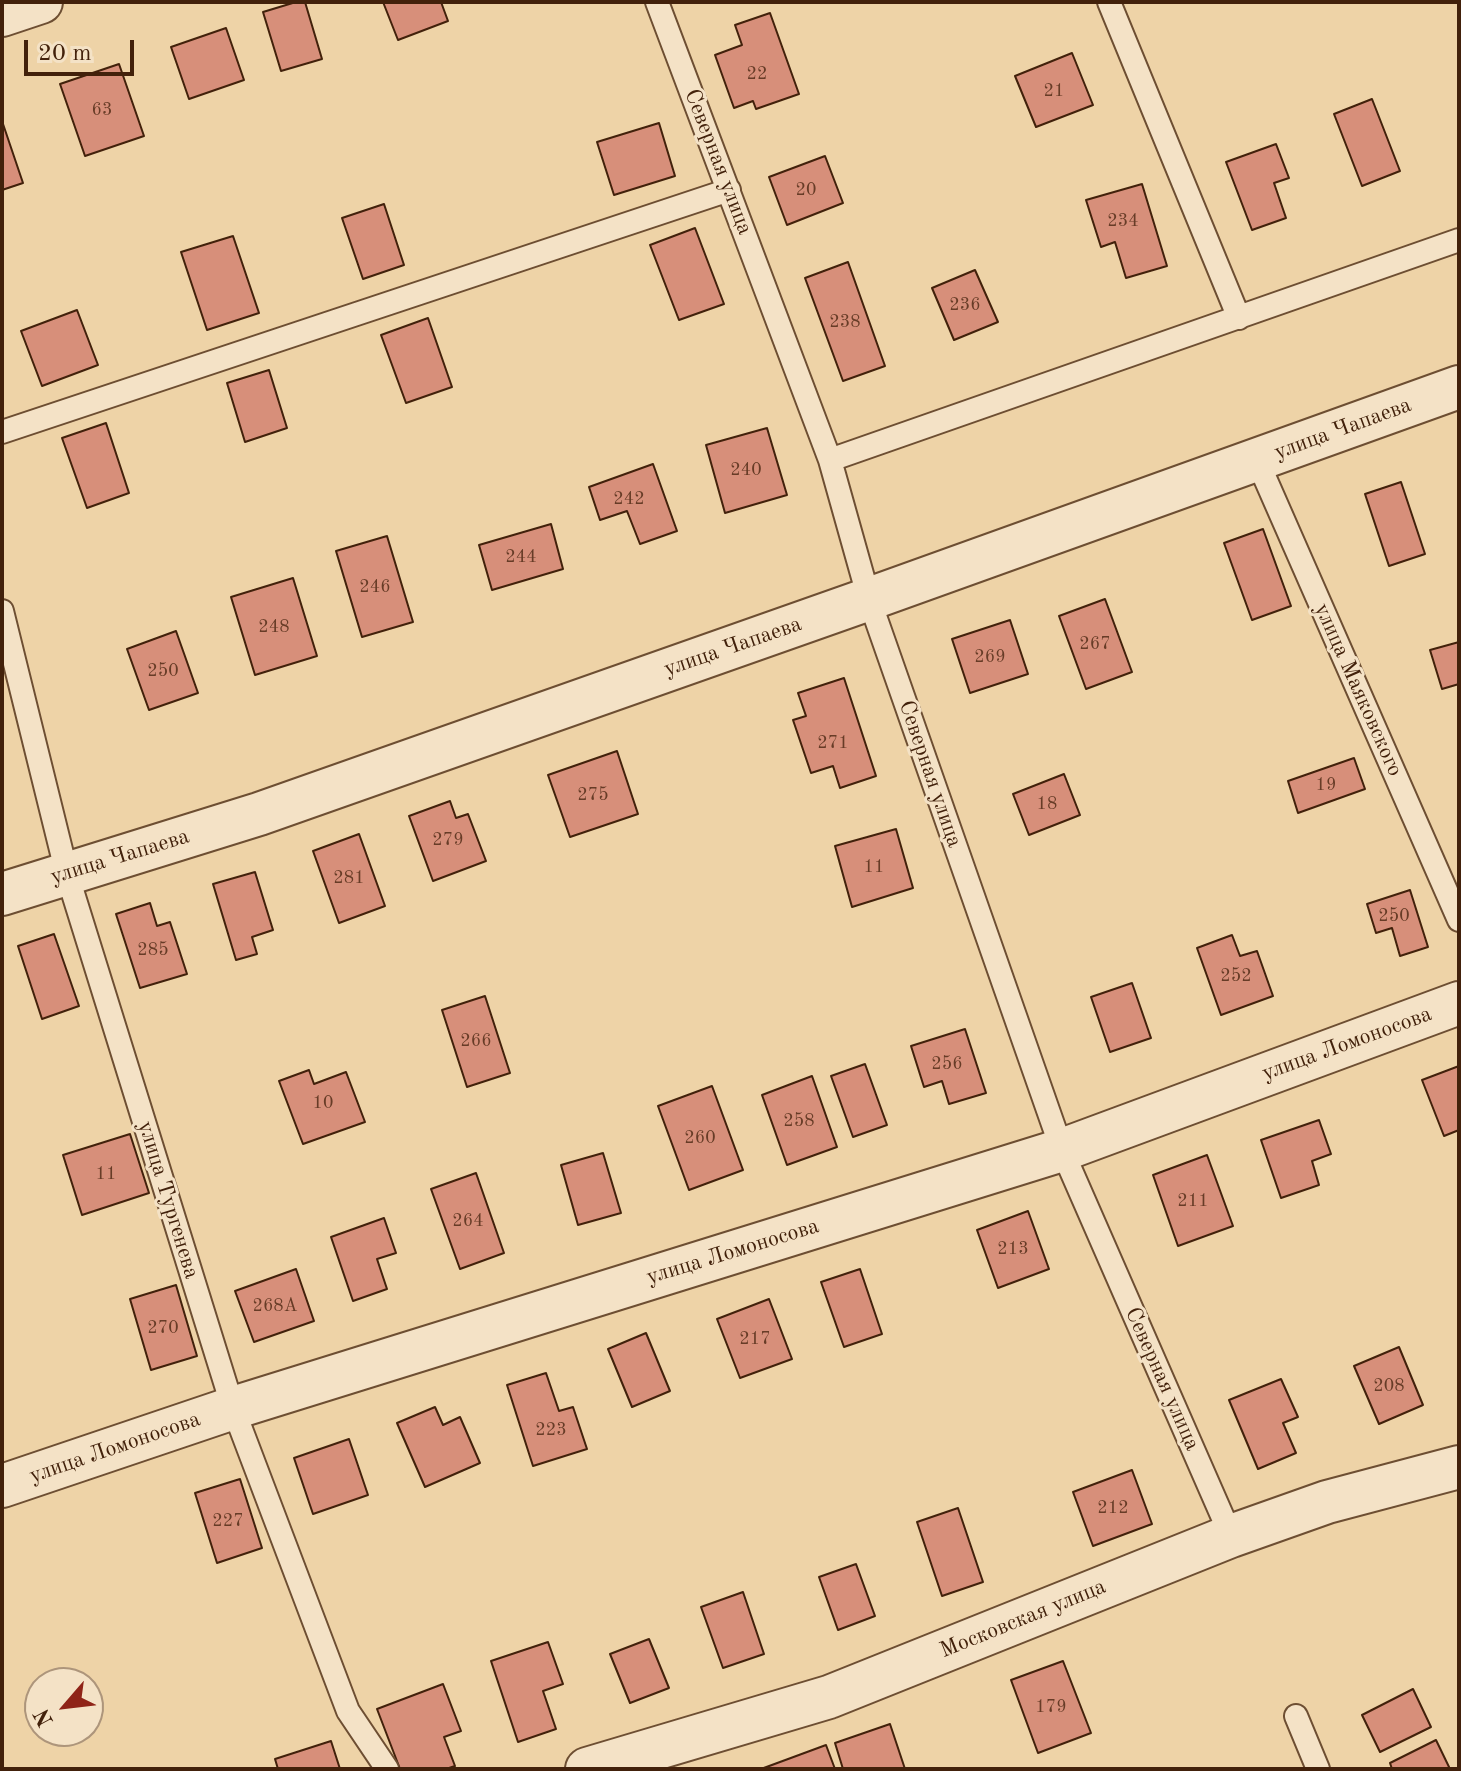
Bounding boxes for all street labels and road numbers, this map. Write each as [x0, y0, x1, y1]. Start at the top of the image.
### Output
street label: Северная улица [678, 86, 758, 238]
street label: улица Чапаева [1271, 392, 1415, 466]
street label: улица Маяковского [1308, 599, 1408, 781]
street label: улица Чапаева [661, 611, 805, 683]
street label: Северная улица [892, 697, 968, 851]
street label: улица Чапаева [47, 823, 193, 891]
street label: улица Ломоносова [1258, 1001, 1436, 1087]
street label: улица Тургенева [131, 1118, 205, 1282]
street label: улица Ломоносова [644, 1213, 822, 1291]
street label: Северная улица [1119, 1303, 1205, 1455]
street label: улица Ломоносова [26, 1406, 204, 1490]
street label: Московская улица [936, 1574, 1110, 1664]

